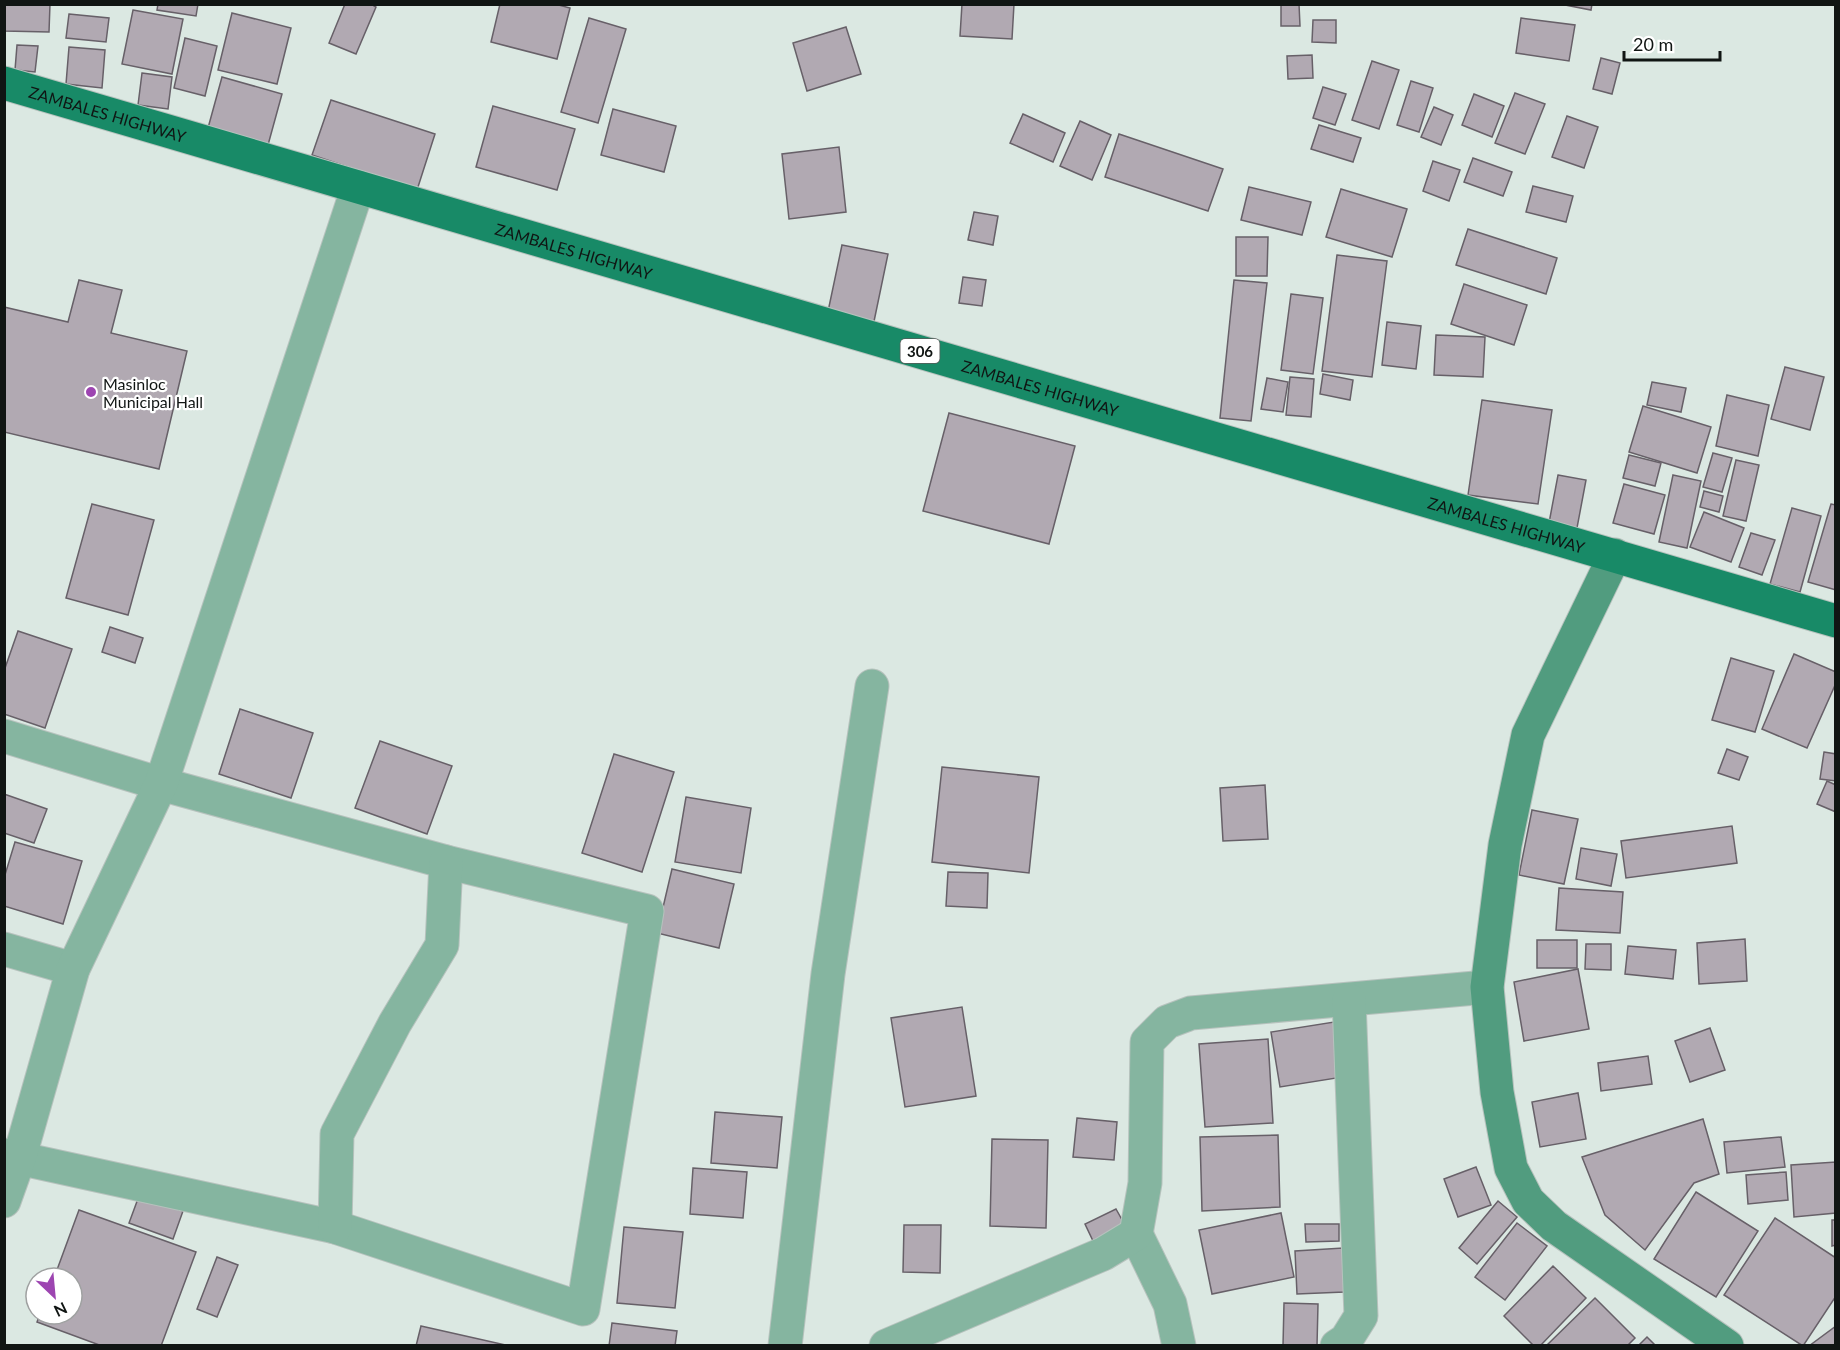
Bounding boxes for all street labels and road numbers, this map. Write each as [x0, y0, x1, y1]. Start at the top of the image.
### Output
street label: ZAMBALES HIGHWAY [27, 81, 188, 145]
street label: ZAMBALES HIGHWAY [493, 218, 655, 282]
road number: 306 [900, 339, 940, 363]
street label: ZAMBALES HIGHWAY [959, 355, 1121, 419]
street label: ZAMBALES HIGHWAY [1426, 492, 1587, 556]

